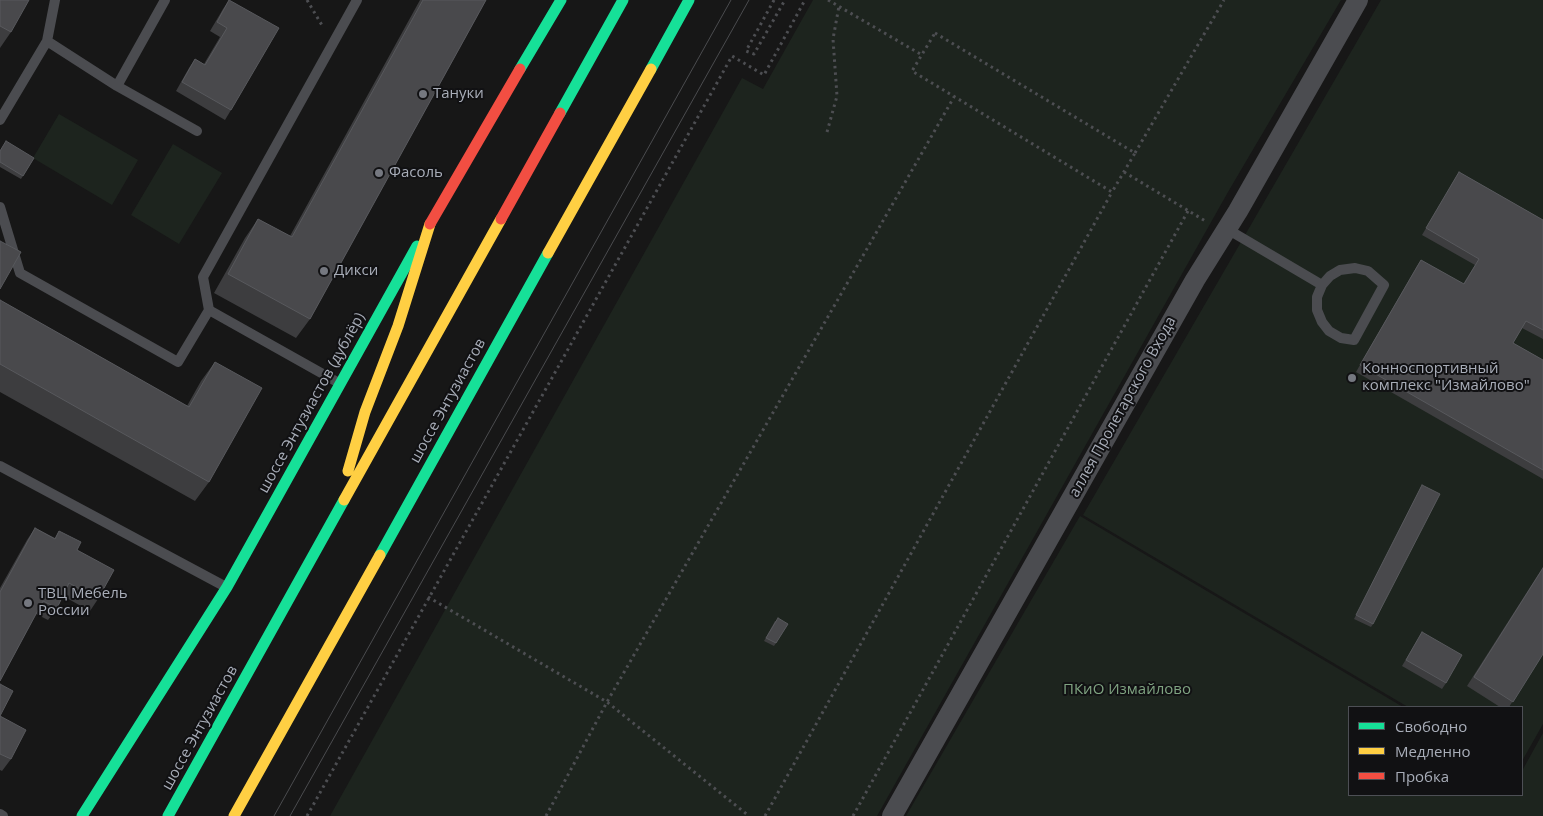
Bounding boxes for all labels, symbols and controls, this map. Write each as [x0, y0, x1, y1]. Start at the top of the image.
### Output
place label: Тануки [433, 85, 484, 103]
marker: Тануки [417, 88, 429, 100]
place label: Фасоль [389, 164, 443, 182]
marker: Фасоль [373, 167, 385, 179]
place label: Дикси [334, 262, 378, 280]
marker: Дикси [318, 265, 330, 277]
street label: шоссе Энтузиастов (дублёр) [255, 310, 369, 496]
street label: аллея Пролетарского Входа [1066, 314, 1180, 500]
street label: шоссе Энтузиастов [406, 336, 490, 466]
place label: Конноспортивный комплекс "Измайлово" [1362, 360, 1530, 395]
marker: Конноспортивный комплекс "Измайлово" [1346, 372, 1358, 384]
place label: ТВЦ Мебель России [38, 585, 128, 620]
marker: ТВЦ Мебель России [22, 597, 34, 609]
street label: шоссе Энтузиастов [158, 663, 242, 793]
park label: ПКиО Измайлово [1063, 681, 1191, 699]
legend [1348, 706, 1523, 796]
text: Свободно [1395, 716, 1467, 736]
text: Медленно [1395, 741, 1471, 761]
text: Пробка [1395, 766, 1449, 786]

